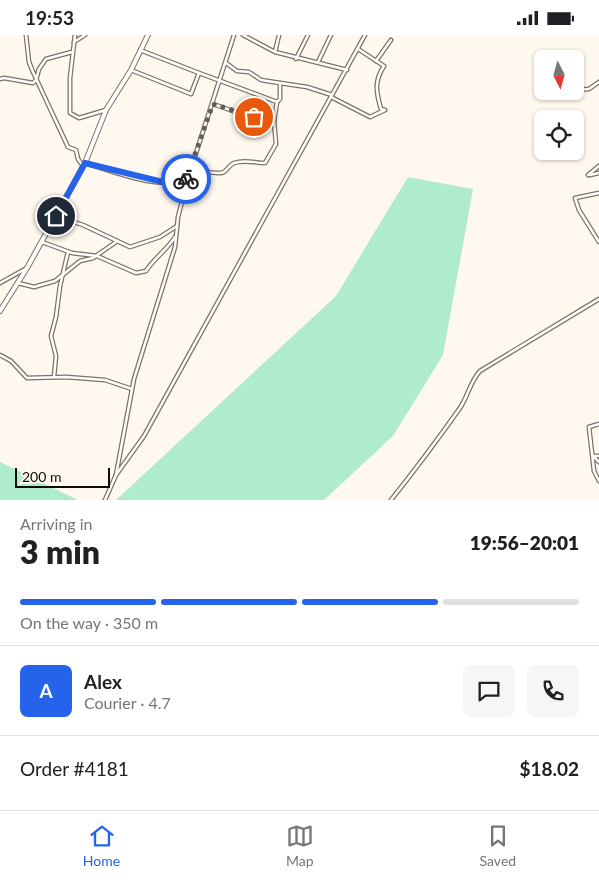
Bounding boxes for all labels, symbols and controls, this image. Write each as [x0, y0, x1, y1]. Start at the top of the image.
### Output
text: 19:53 [25, 6, 74, 29]
north arrow [534, 50, 584, 100]
map controls [534, 50, 584, 160]
pin [233, 96, 275, 138]
icon: bag [240, 103, 268, 131]
button: locate [534, 110, 584, 160]
courier [161, 154, 211, 204]
icon: bike [172, 165, 200, 193]
pin [35, 195, 77, 237]
icon: home [42, 202, 70, 230]
scale bar [15, 465, 110, 488]
text: 200 m [22, 468, 61, 485]
text: Arriving in [20, 514, 93, 533]
text: 19:56–20:01 [470, 531, 579, 554]
text: 3 min [20, 532, 100, 571]
text: On the way · 350 m [20, 613, 158, 632]
button: chat [463, 665, 515, 717]
button: phone [527, 665, 579, 717]
text: Alex [84, 670, 122, 693]
text: A [39, 679, 53, 702]
text: Courier · 4.7 [84, 693, 171, 712]
text: Order #4181 [20, 757, 129, 780]
text: $18.02 [519, 757, 579, 780]
tab: Home [83, 822, 120, 869]
tab: Map [286, 822, 314, 869]
tab: Saved [480, 822, 516, 869]

